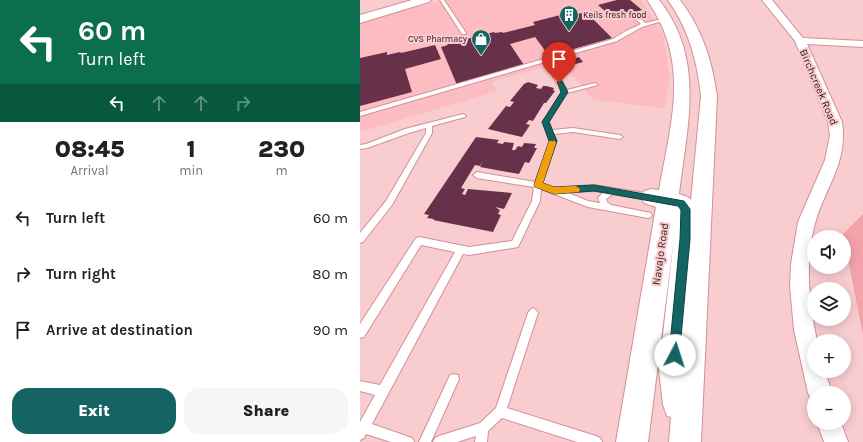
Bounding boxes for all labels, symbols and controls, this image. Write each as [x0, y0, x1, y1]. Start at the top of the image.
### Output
building icon: Keils fresh food [558, 4, 580, 32]
place label: Keils fresh food [583, 10, 647, 20]
text: 60 m [78, 14, 146, 47]
icon: left [12, 16, 64, 68]
shop icon: CVS Pharmacy [470, 28, 492, 56]
place label: CVS Pharmacy [408, 34, 468, 44]
pin [542, 42, 576, 83]
street label: Birchcreek Road [797, 47, 840, 127]
text: Turn left [78, 48, 146, 70]
icon: arrive [548, 48, 570, 70]
icon: left [106, 92, 128, 114]
icon: ahead [148, 92, 170, 114]
icon: ahead [190, 92, 212, 114]
icon: right [232, 92, 254, 114]
text: 08:45 [55, 135, 124, 163]
text: 1 [187, 135, 196, 163]
text: 230 [258, 135, 305, 163]
text: Arrival [71, 163, 109, 178]
text: min [179, 163, 203, 178]
text: m [275, 163, 288, 178]
icon: left [12, 207, 34, 229]
text: Turn left [46, 209, 105, 227]
text: 60 m [313, 209, 348, 227]
street label: Navajo Road [650, 222, 671, 286]
map controls [807, 230, 851, 430]
button: sound [807, 230, 851, 274]
icon: right [12, 263, 34, 285]
text: Turn right [46, 265, 116, 283]
text: 80 m [312, 265, 348, 283]
button: layers [807, 282, 851, 326]
icon: arrive [12, 319, 34, 341]
text: Arrive at destination [46, 321, 193, 339]
text: 90 m [313, 321, 348, 339]
position arrow [654, 334, 696, 376]
button: + [807, 334, 851, 378]
button: − [807, 386, 851, 430]
button: Exit [12, 388, 176, 434]
button: Share [184, 388, 348, 434]

